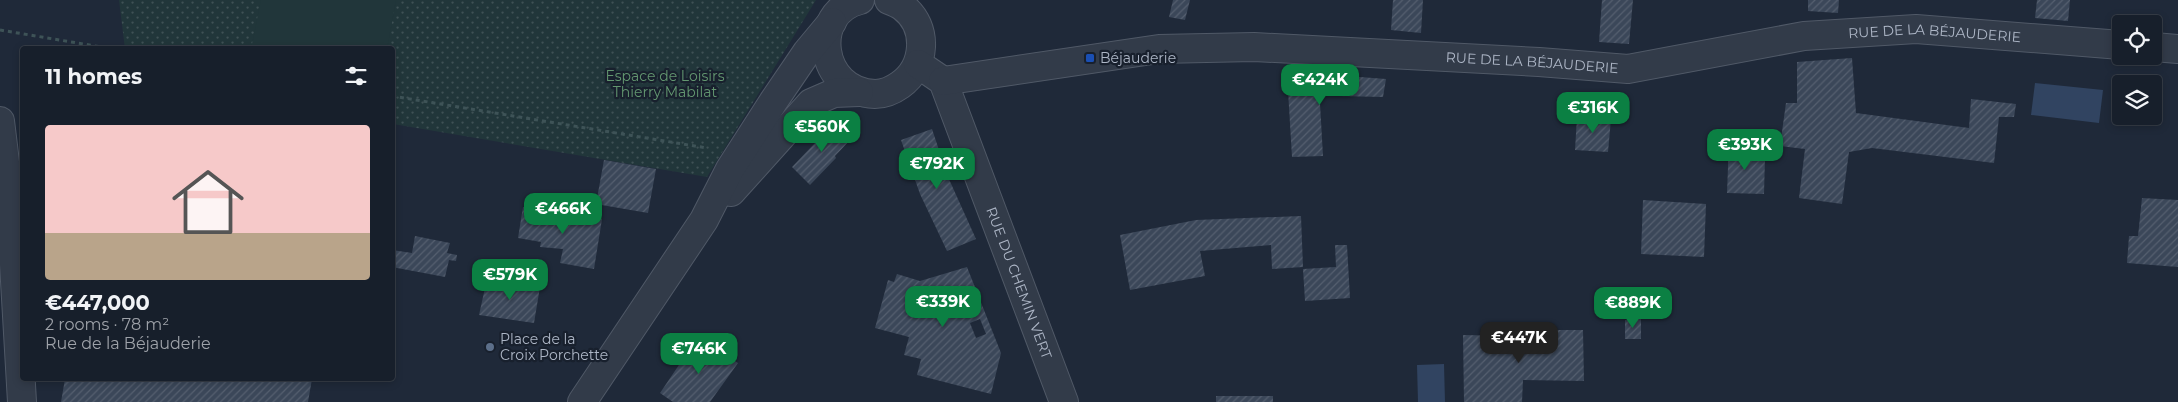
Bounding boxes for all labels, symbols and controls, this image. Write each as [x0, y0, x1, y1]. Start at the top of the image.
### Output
map controls [2112, 15, 2162, 125]
button: locate [2112, 15, 2162, 65]
street label: RUE DE LA BÉJAUDERIE [1848, 20, 2022, 46]
street label: RUE DE LA BÉJAUDERIE [1445, 48, 1619, 77]
place label: Béjauderie [1100, 49, 1176, 67]
marker: Béjauderie [1084, 52, 1096, 64]
icon: filters [342, 62, 370, 90]
text: 11 homes [45, 64, 142, 89]
pin: €424K [1285, 64, 1355, 106]
park label: Espace de Loisirs Thierry Mabilat [606, 67, 725, 101]
text: €424K [1292, 70, 1348, 89]
button: layers [2112, 75, 2162, 125]
pin: €316K [1558, 92, 1628, 134]
text: €316K [1568, 98, 1618, 117]
pin: €560K [787, 110, 857, 153]
text: €560K [794, 117, 850, 136]
pin: €393K [1710, 128, 1780, 171]
text: €393K [1718, 135, 1772, 154]
pin: €792K [902, 148, 972, 190]
text: €792K [910, 154, 964, 173]
icon: home [163, 157, 253, 247]
pin: €466K [528, 192, 598, 235]
text: €466K [535, 199, 591, 218]
street label: RUE DU CHEMIN VERT [982, 204, 1056, 361]
pin: €579K [475, 258, 545, 301]
text: €579K [483, 265, 537, 284]
pin: €339K [908, 286, 978, 328]
pin: €889K [1598, 286, 1668, 329]
text: €447,000 [45, 290, 150, 315]
text: €339K [916, 292, 970, 311]
text: €889K [1605, 293, 1661, 312]
text: 2 rooms · 78 m² [45, 315, 169, 334]
pin: €447K [1484, 322, 1554, 364]
text: €447K [1491, 328, 1547, 347]
place label: Place de la Croix Porchette [500, 330, 608, 364]
pin: €746K [664, 332, 734, 375]
text: Rue de la Béjauderie [45, 334, 211, 353]
text: €746K [672, 339, 726, 358]
marker: Place de la Croix Porchette [484, 341, 496, 353]

